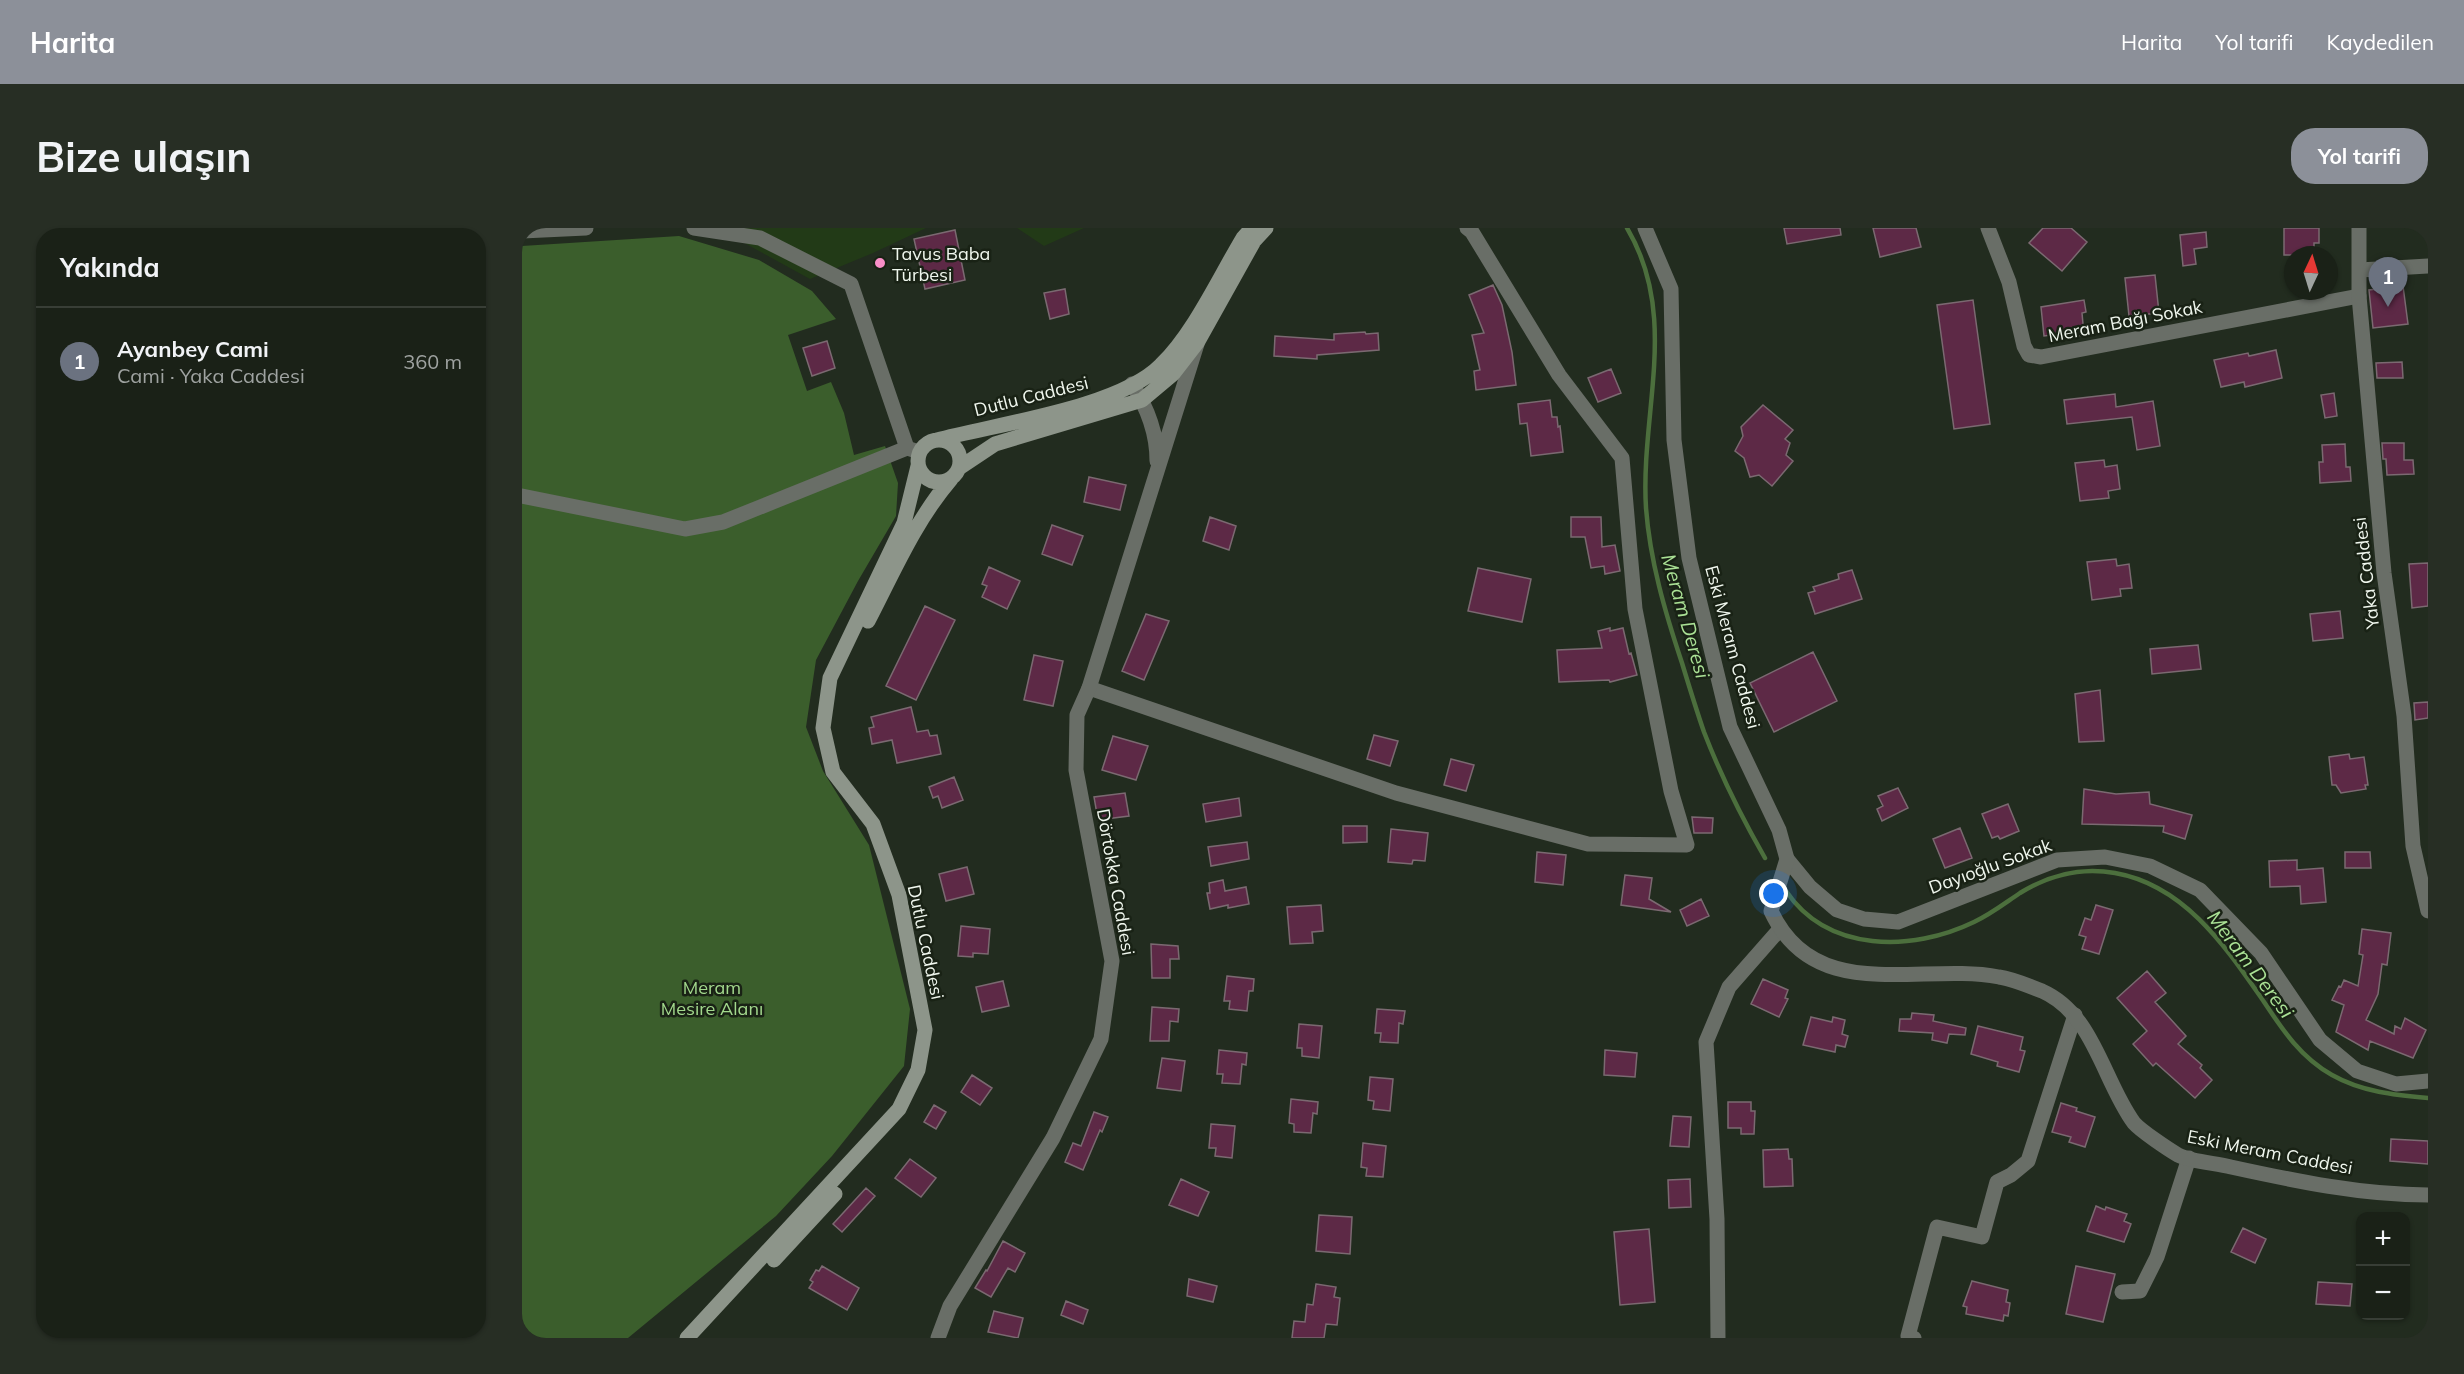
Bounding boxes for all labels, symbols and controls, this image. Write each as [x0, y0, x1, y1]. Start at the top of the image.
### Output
text: Harita [30, 25, 115, 60]
text: Harita [2121, 29, 2182, 55]
text: Yol tarifi [2215, 29, 2294, 55]
text: Kaydedilen [2327, 29, 2434, 55]
button: Yol tarifi [2291, 128, 2428, 184]
text: Bize ulaşın [36, 130, 252, 183]
place label: Tavus Baba Türbesi [892, 242, 990, 286]
north arrow [2284, 246, 2338, 300]
text: Yakında [60, 251, 160, 284]
marker: Tavus Baba Türbesi [873, 256, 887, 270]
pin: 1 [2368, 257, 2408, 307]
street label: Meram Bağı Sokak [2046, 295, 2205, 347]
text: Ayanbey Cami [117, 335, 269, 363]
text: 1 [74, 349, 86, 374]
text: 360 m [403, 349, 462, 374]
text: Cami · Yaka Caddesi [117, 363, 305, 388]
street label: Dutlu Caddesi [971, 371, 1091, 421]
street label: Yaka Caddesi [2348, 516, 2384, 631]
water label: Meram Deresi [1656, 551, 1716, 681]
street label: Eski Meram Caddesi [1700, 563, 1766, 731]
street label: Dörtokka Caddesi [1092, 807, 1140, 957]
street label: Dayıoğlu Sokak [1925, 833, 2055, 899]
your location [1759, 879, 1788, 908]
street label: Dutlu Caddesi [903, 882, 949, 1002]
water label: Meram Deresi [2202, 905, 2300, 1023]
park label: Meram Mesire Alanı [661, 976, 763, 1020]
street label: Eski Meram Caddesi [2185, 1125, 2355, 1179]
map controls [2356, 1212, 2410, 1320]
button: + [2356, 1212, 2410, 1266]
button: − [2356, 1266, 2410, 1320]

